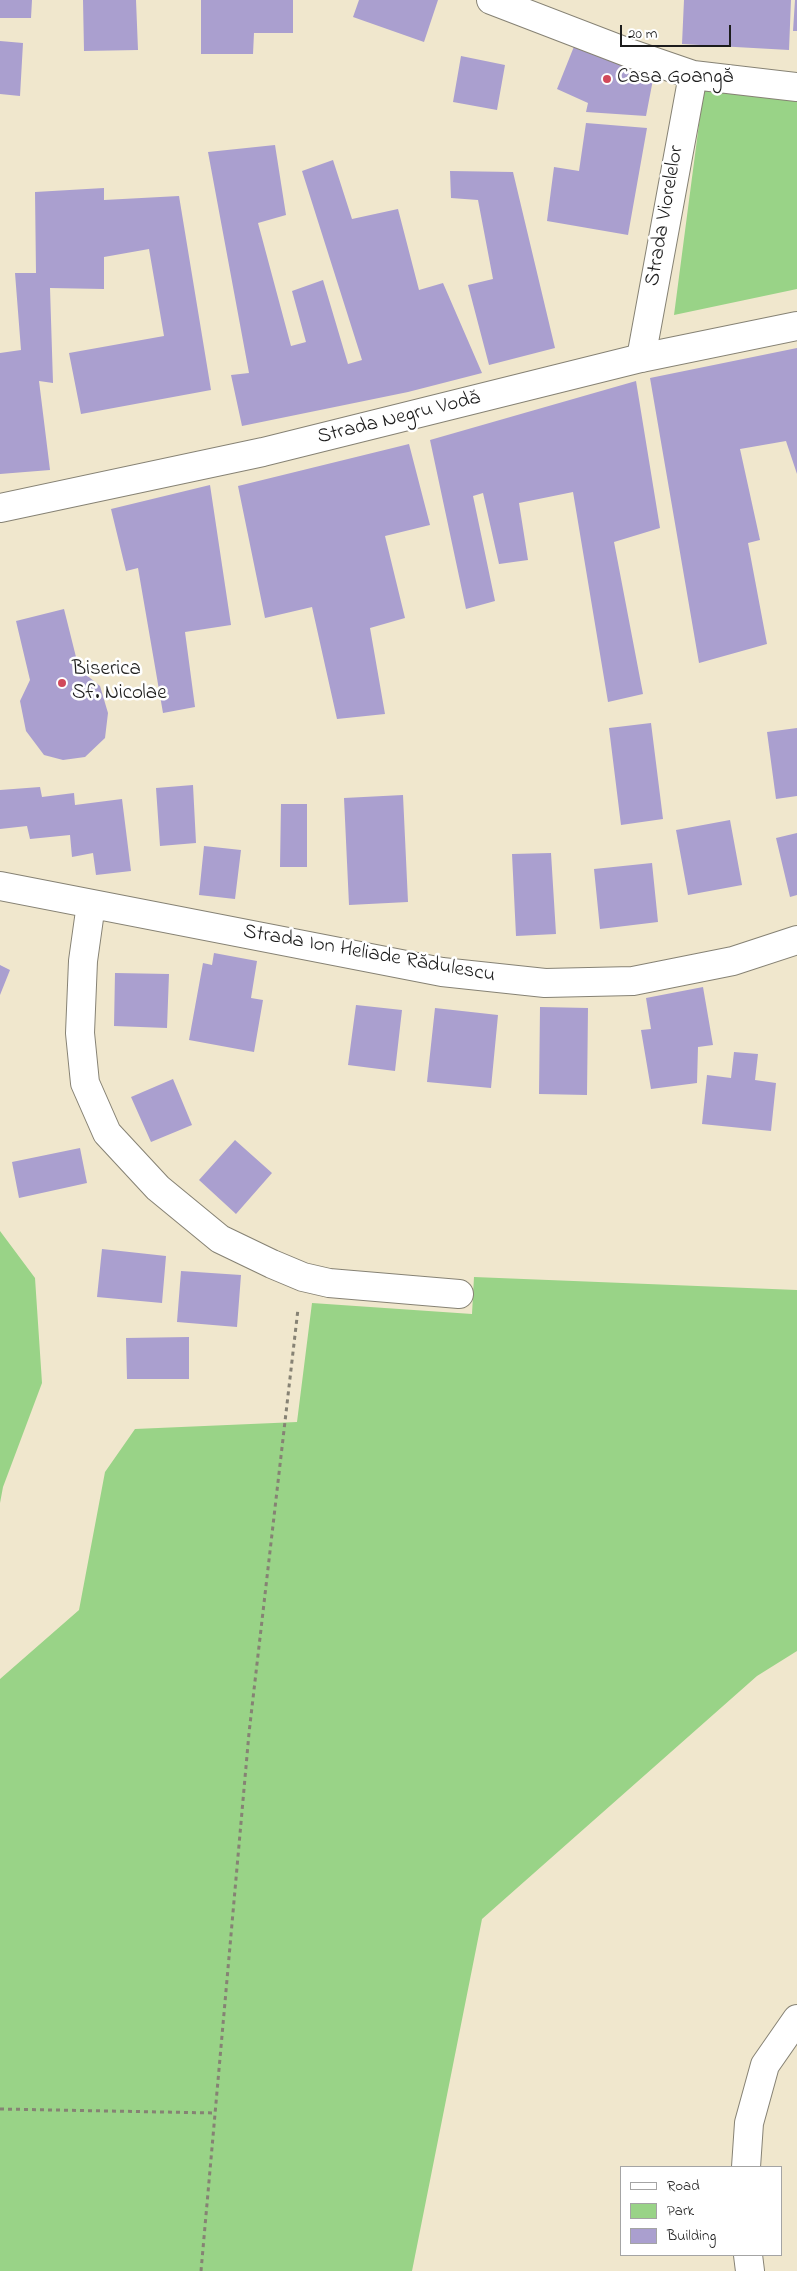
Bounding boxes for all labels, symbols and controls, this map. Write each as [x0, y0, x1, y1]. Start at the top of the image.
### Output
scale bar [622, 15, 733, 47]
text: 20 m [628, 23, 657, 45]
place label: Casa Goangă [617, 66, 733, 92]
marker: Casa Goangă [601, 73, 613, 85]
street label: Strada Viorelelor [641, 144, 691, 288]
street label: Strada Negru Vodă [315, 387, 483, 451]
place label: Biserica Sf. Nicolae [72, 658, 167, 708]
marker: Biserica Sf. Nicolae [56, 677, 68, 689]
street label: Strada Ion Heliade Rădulescu [241, 920, 497, 990]
legend [620, 2166, 782, 2256]
text: Road [667, 2175, 700, 2197]
text: Park [667, 2200, 694, 2222]
text: Building [667, 2225, 716, 2247]

